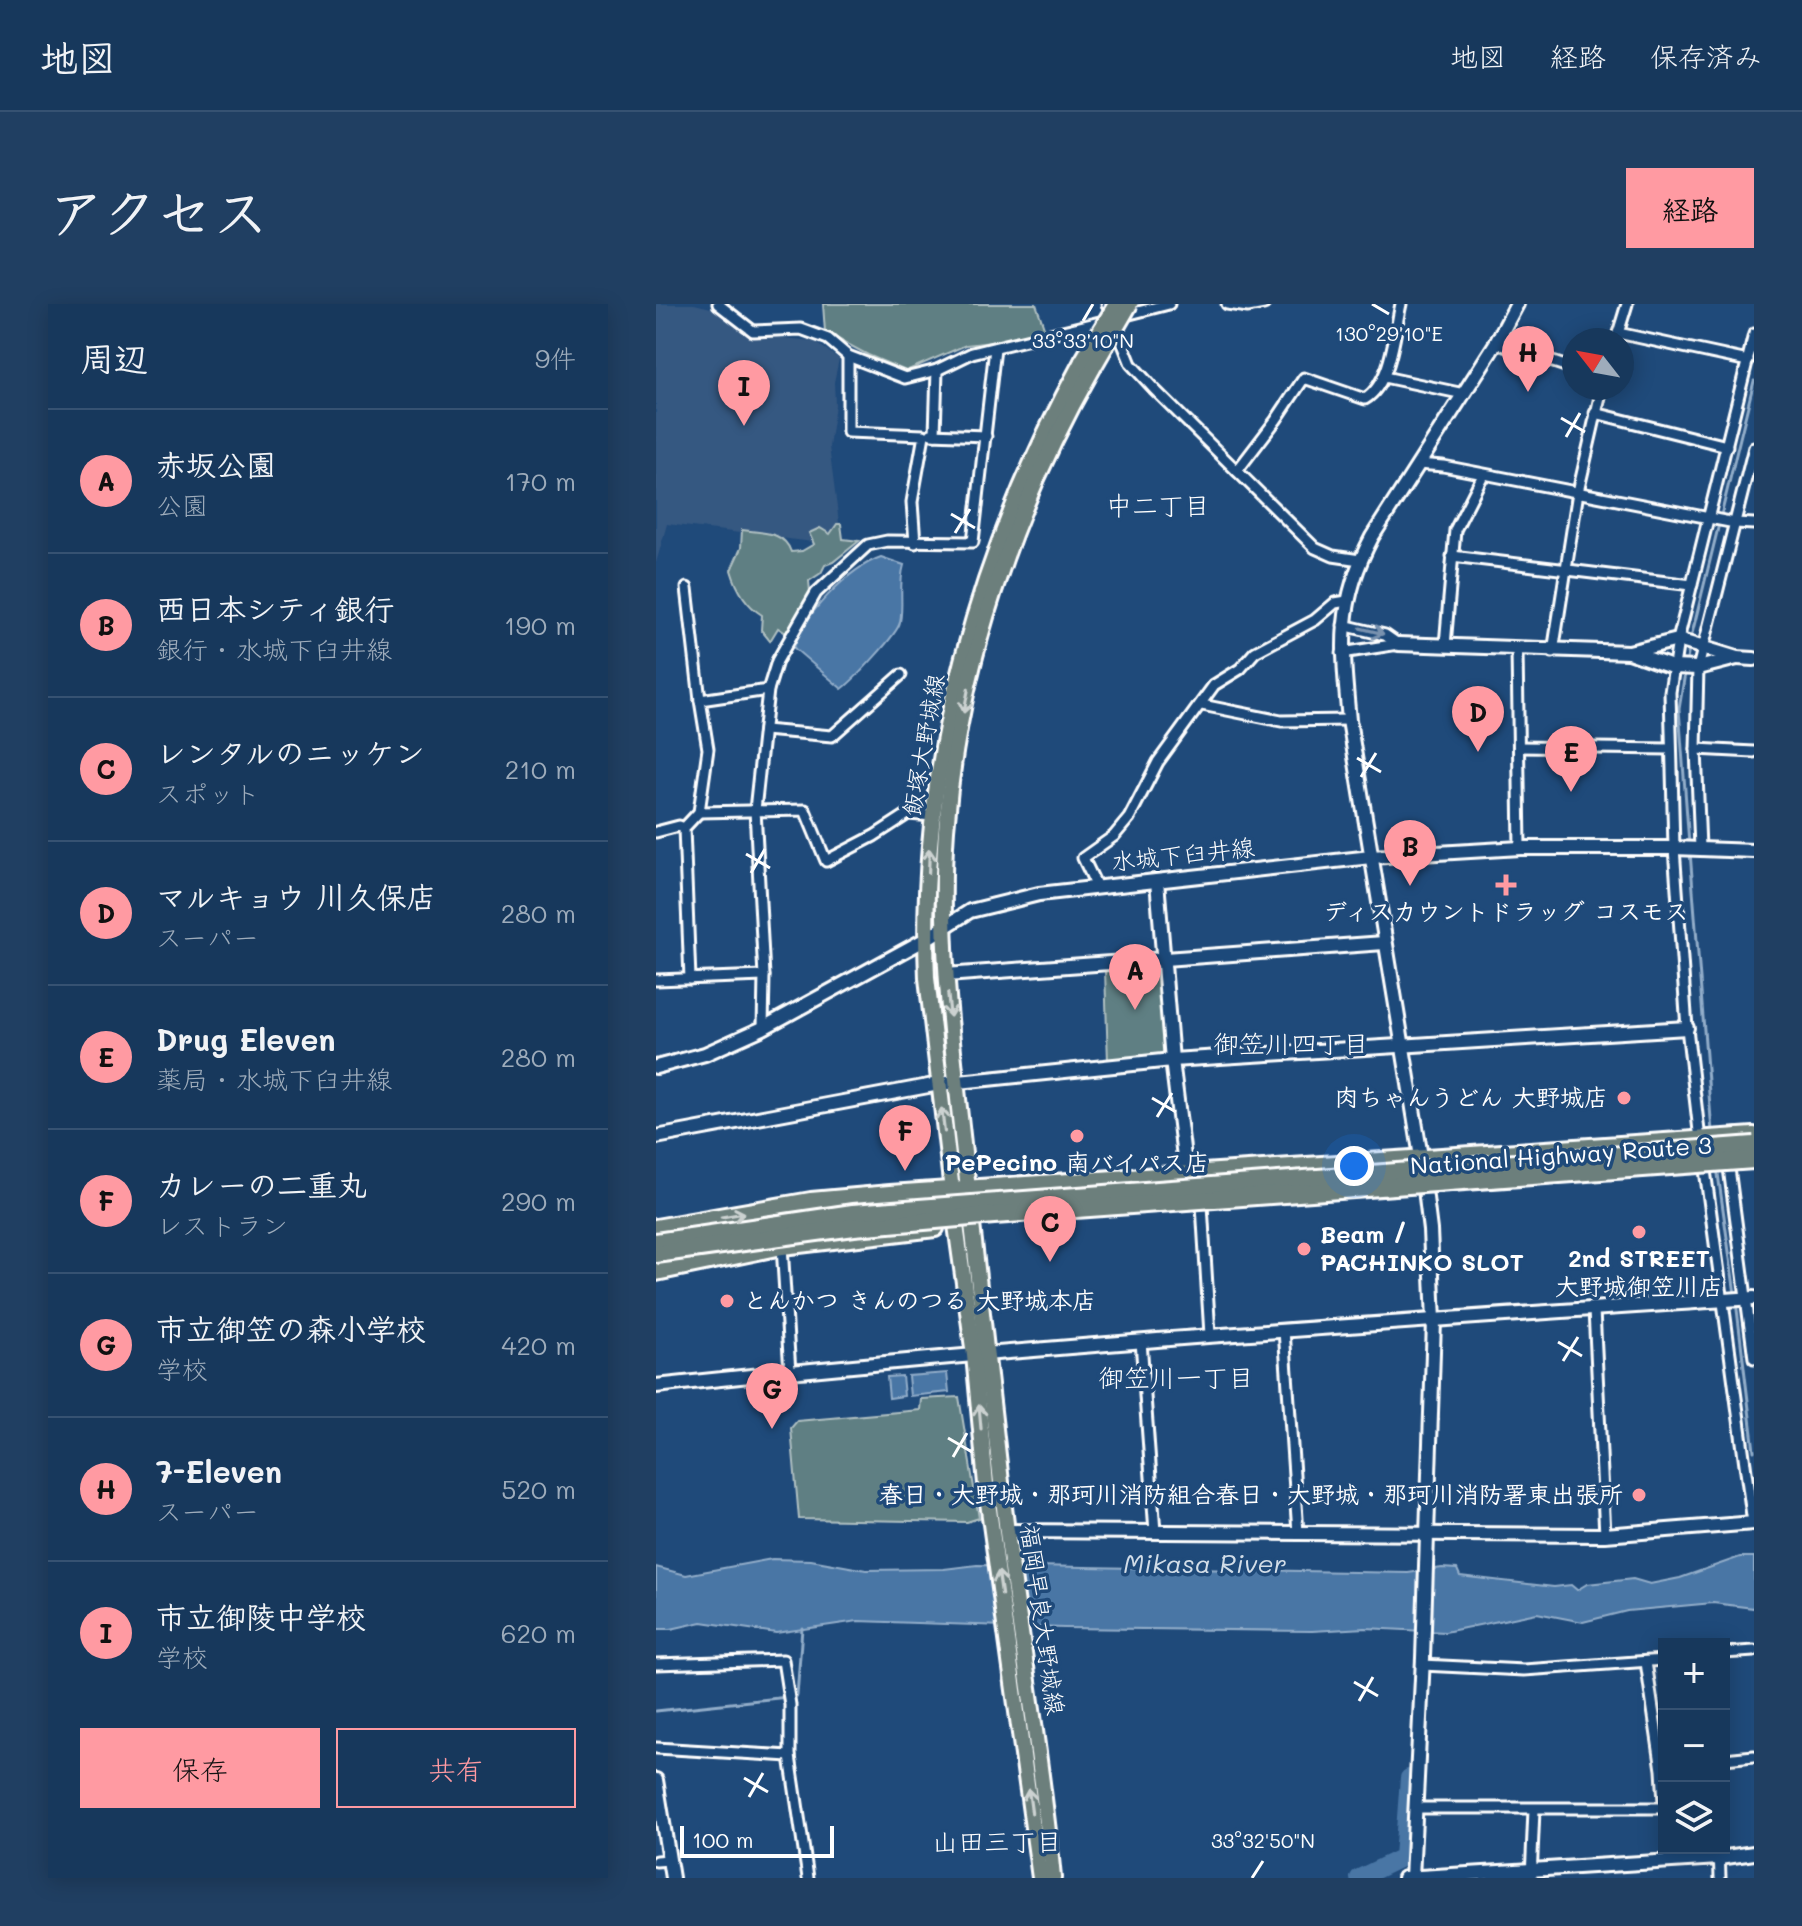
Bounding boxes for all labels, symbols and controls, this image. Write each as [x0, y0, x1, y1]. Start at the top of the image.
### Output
text: 地図 [40, 32, 116, 82]
text: 地図 [1450, 38, 1506, 74]
text: 経路 [1550, 38, 1606, 74]
text: 保存済み [1650, 38, 1762, 74]
button: 経路 [1626, 168, 1754, 248]
text: アクセス [48, 174, 269, 247]
text: 130°29'10"E [1335, 320, 1443, 346]
pin: H [1502, 326, 1554, 392]
text: 33°33'10"N [1032, 327, 1134, 353]
north arrow [1562, 328, 1634, 400]
text: 周辺 [80, 335, 148, 380]
text: 9件 [535, 341, 576, 375]
pin: I [718, 360, 770, 426]
text: 赤坂公園 [156, 444, 276, 484]
text: A [97, 464, 115, 498]
text: 170 m [505, 464, 576, 498]
text: 公園 [156, 488, 208, 522]
district label: 中二丁目 [1106, 488, 1210, 522]
text: 西日本シティ銀行 [156, 588, 394, 628]
text: B [97, 608, 115, 642]
text: 190 m [504, 608, 576, 642]
one-way arrow [1359, 625, 1385, 640]
text: 銀行 · 水城下臼井線 [156, 632, 392, 666]
street label: 飯塚大野城線 [895, 671, 950, 818]
pin: D [1452, 686, 1504, 752]
one-way arrow [958, 688, 973, 714]
pin: E [1545, 726, 1597, 792]
text: レンタルのニッケン [156, 732, 425, 772]
text: C [96, 752, 116, 786]
text: 210 m [505, 752, 576, 786]
text: スポット [156, 776, 260, 810]
pin: B [1384, 820, 1436, 886]
street label: 水城下臼井線 [1110, 831, 1256, 876]
one-way arrow [921, 848, 936, 875]
text: マルキョウ 川久保店 [156, 876, 436, 916]
marker: ディスカウントドラッグ コスモス [1497, 876, 1515, 894]
place label: ディスカウントドラッグ コスモス [1324, 895, 1688, 926]
text: D [97, 896, 115, 930]
text: 280 m [501, 896, 576, 930]
text: スーパー [156, 920, 259, 954]
pin: A [1109, 944, 1161, 1010]
one-way arrow [941, 991, 956, 1018]
text: Drug Eleven [156, 1019, 336, 1059]
district label: 御笠川四丁目 [1213, 1026, 1369, 1060]
text: E [98, 1040, 114, 1074]
text: 280 m [501, 1040, 576, 1074]
text: 薬局 · 水城下臼井線 [156, 1062, 392, 1096]
place label: 肉ちゃんうどん 大野城店 [1334, 1081, 1608, 1112]
marker: 肉ちゃんうどん 大野城店 [1615, 1089, 1633, 1107]
pin: F [879, 1105, 931, 1171]
one-way arrow [936, 1107, 951, 1134]
marker: PePecino 南バイパス店 [1068, 1127, 1086, 1145]
street label: National Highway Route 3 [1409, 1128, 1713, 1181]
place label: PePecino 南バイパス店 [945, 1146, 1209, 1177]
your location [1334, 1146, 1374, 1186]
text: カレーの二重丸 [156, 1164, 367, 1204]
text: F [98, 1184, 114, 1218]
text: 290 m [501, 1184, 576, 1218]
pin: C [1024, 1196, 1076, 1262]
one-way arrow [720, 1206, 745, 1221]
text: レストラン [156, 1208, 288, 1242]
place label: Beam / PACHINKO SLOT [1320, 1218, 1524, 1277]
marker: 2nd STREET 大野城御笠川店 [1630, 1223, 1648, 1241]
marker: Beam / PACHINKO SLOT [1295, 1240, 1313, 1258]
place label: 2nd STREET 大野城御笠川店 [1555, 1242, 1723, 1301]
place label: とんかつ きんのつる 大野城本店 [743, 1284, 1096, 1315]
marker: とんかつ きんのつる 大野城本店 [718, 1292, 736, 1310]
text: 市立御笠の森小学校 [156, 1308, 426, 1348]
text: G [96, 1328, 116, 1362]
text: 420 m [501, 1328, 576, 1362]
text: 学校 [156, 1352, 208, 1386]
district label: 御笠川一丁目 [1098, 1360, 1254, 1394]
pin: G [746, 1363, 798, 1429]
one-way arrow [972, 1404, 987, 1431]
text: 7-Eleven [156, 1451, 282, 1491]
text: H [96, 1472, 116, 1506]
text: 520 m [501, 1472, 576, 1506]
place label: 春日・大野城・那珂川消防組合春日・大野城・那珂川消防署東出張所 [879, 1478, 1623, 1509]
marker: 春日・大野城・那珂川消防組合春日・大野城・那珂川消防署東出張所 [1630, 1486, 1648, 1504]
text: スーパー [156, 1494, 259, 1528]
street label: 福岡早良大野城線 [1015, 1523, 1072, 1717]
water label: Mikasa River [1123, 1546, 1287, 1580]
one-way arrow [992, 1571, 1007, 1596]
text: 市立御陵中学校 [156, 1596, 366, 1636]
text: I [99, 1616, 113, 1650]
text: 620 m [501, 1616, 576, 1650]
map controls [1658, 1638, 1730, 1854]
button: + [1658, 1638, 1730, 1710]
text: 学校 [156, 1640, 208, 1674]
button: − [1658, 1710, 1730, 1782]
button: 保存 [80, 1728, 320, 1808]
button: 共有 [336, 1728, 576, 1808]
button: layers [1658, 1782, 1730, 1854]
one-way arrow [1022, 1789, 1037, 1814]
scale bar [680, 1822, 834, 1858]
district label: 山田三丁目 [932, 1824, 1062, 1858]
text: 100 m [692, 1825, 754, 1854]
text: 33°32'50"N [1211, 1827, 1315, 1853]

